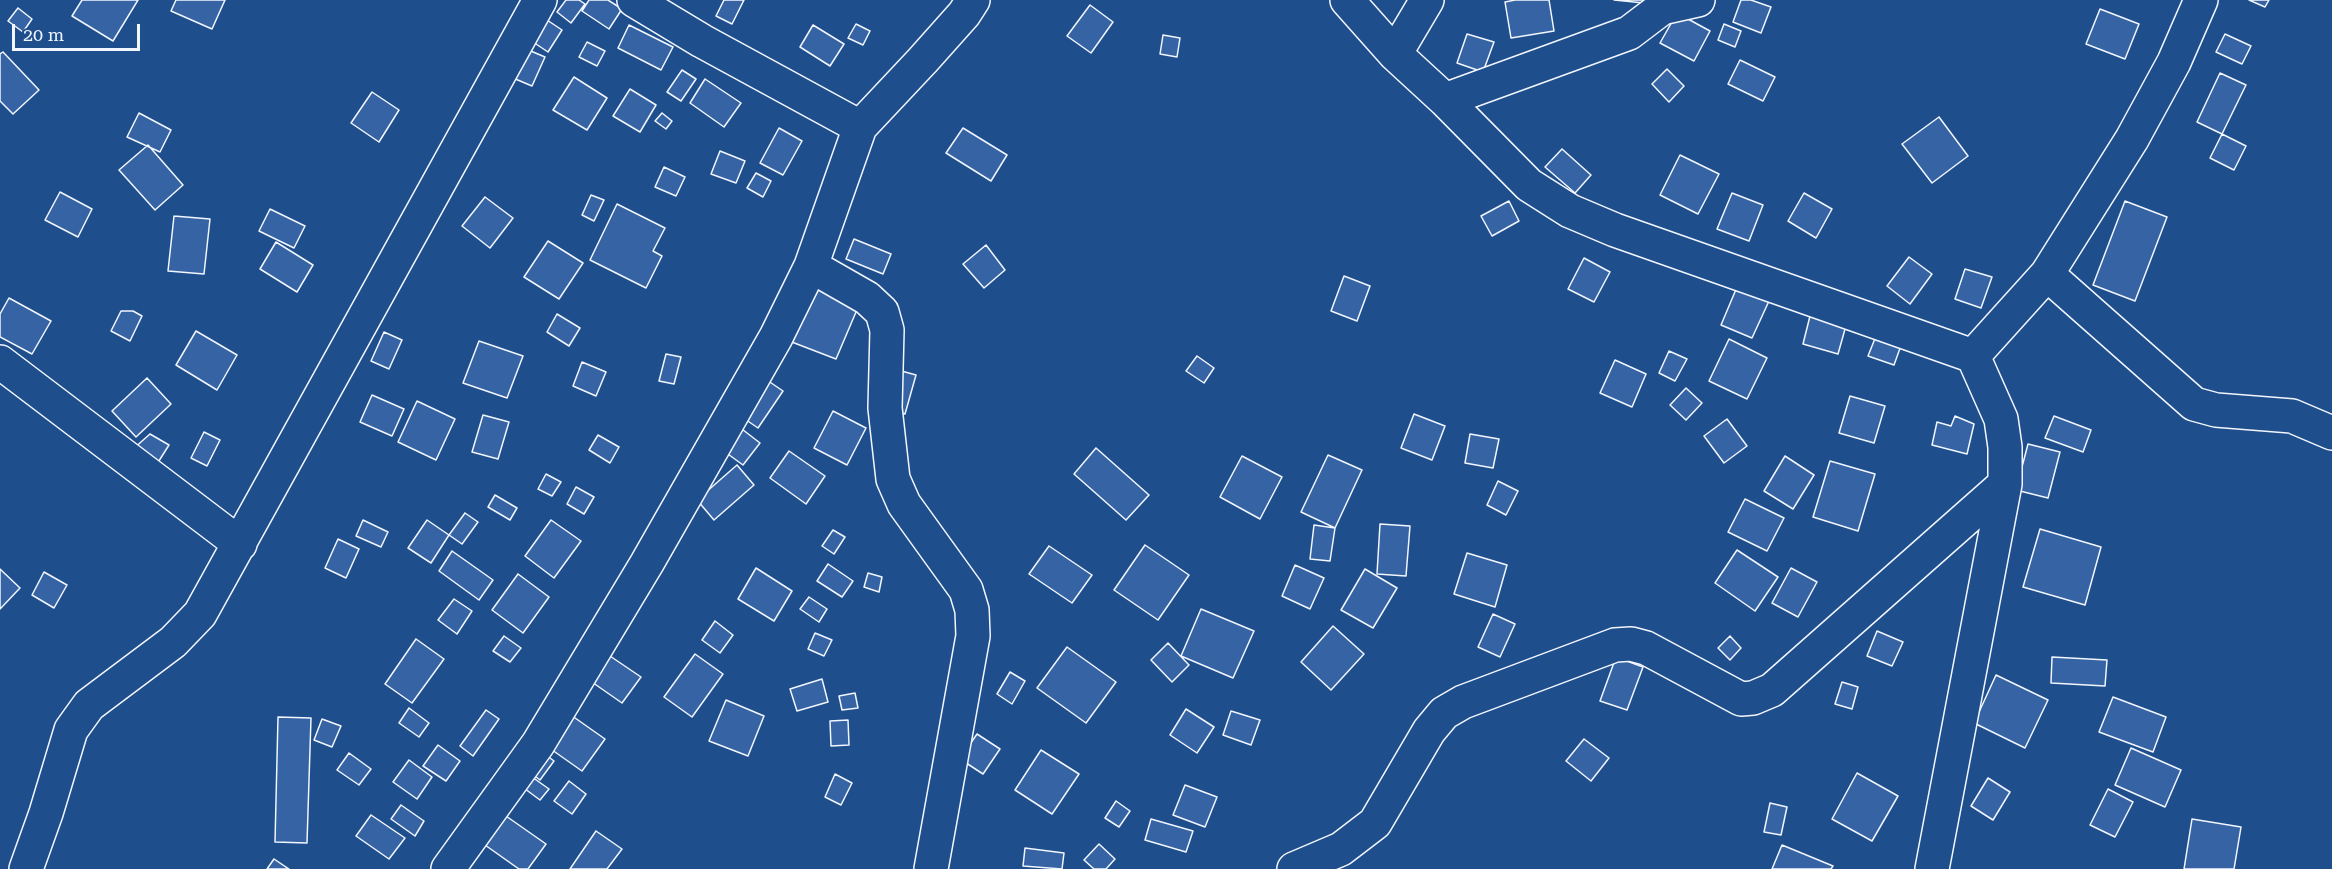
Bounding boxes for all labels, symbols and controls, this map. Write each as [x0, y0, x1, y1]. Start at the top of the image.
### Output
scale bar [15, 12, 142, 50]
text: 20 m [23, 24, 64, 45]

